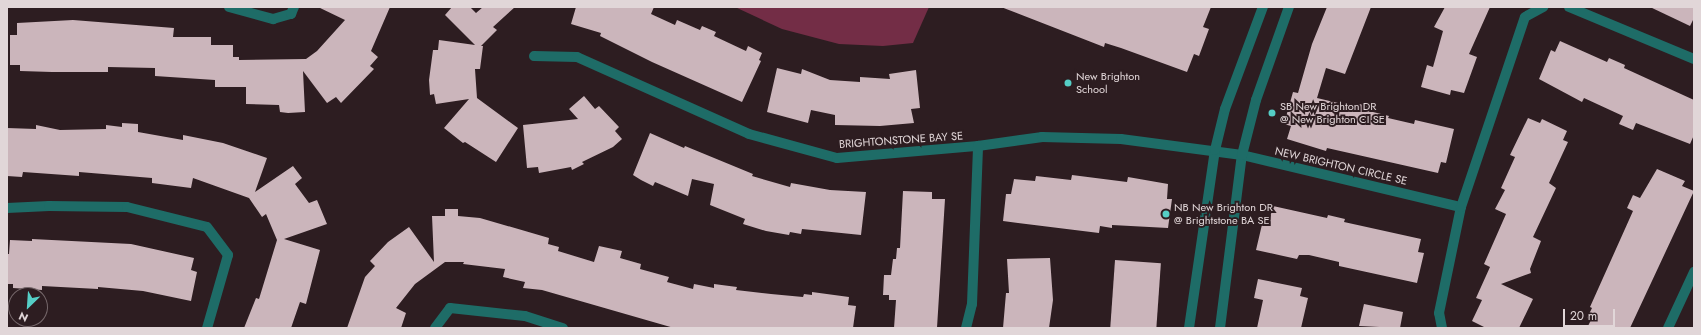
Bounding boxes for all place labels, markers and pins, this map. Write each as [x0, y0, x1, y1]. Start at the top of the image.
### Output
place label: New Brighton School [1076, 70, 1140, 96]
marker: New Brighton School [1063, 78, 1073, 88]
place label: SB New Brighton DR @ New Brighton CI SE [1280, 100, 1385, 126]
marker: SB New Brighton DR @ New Brighton CI SE [1267, 108, 1277, 118]
place label: NB New Brighton DR @ Brightstone BA SE [1174, 201, 1273, 227]
marker: NB New Brighton DR @ Brightstone BA SE [1161, 209, 1171, 219]

